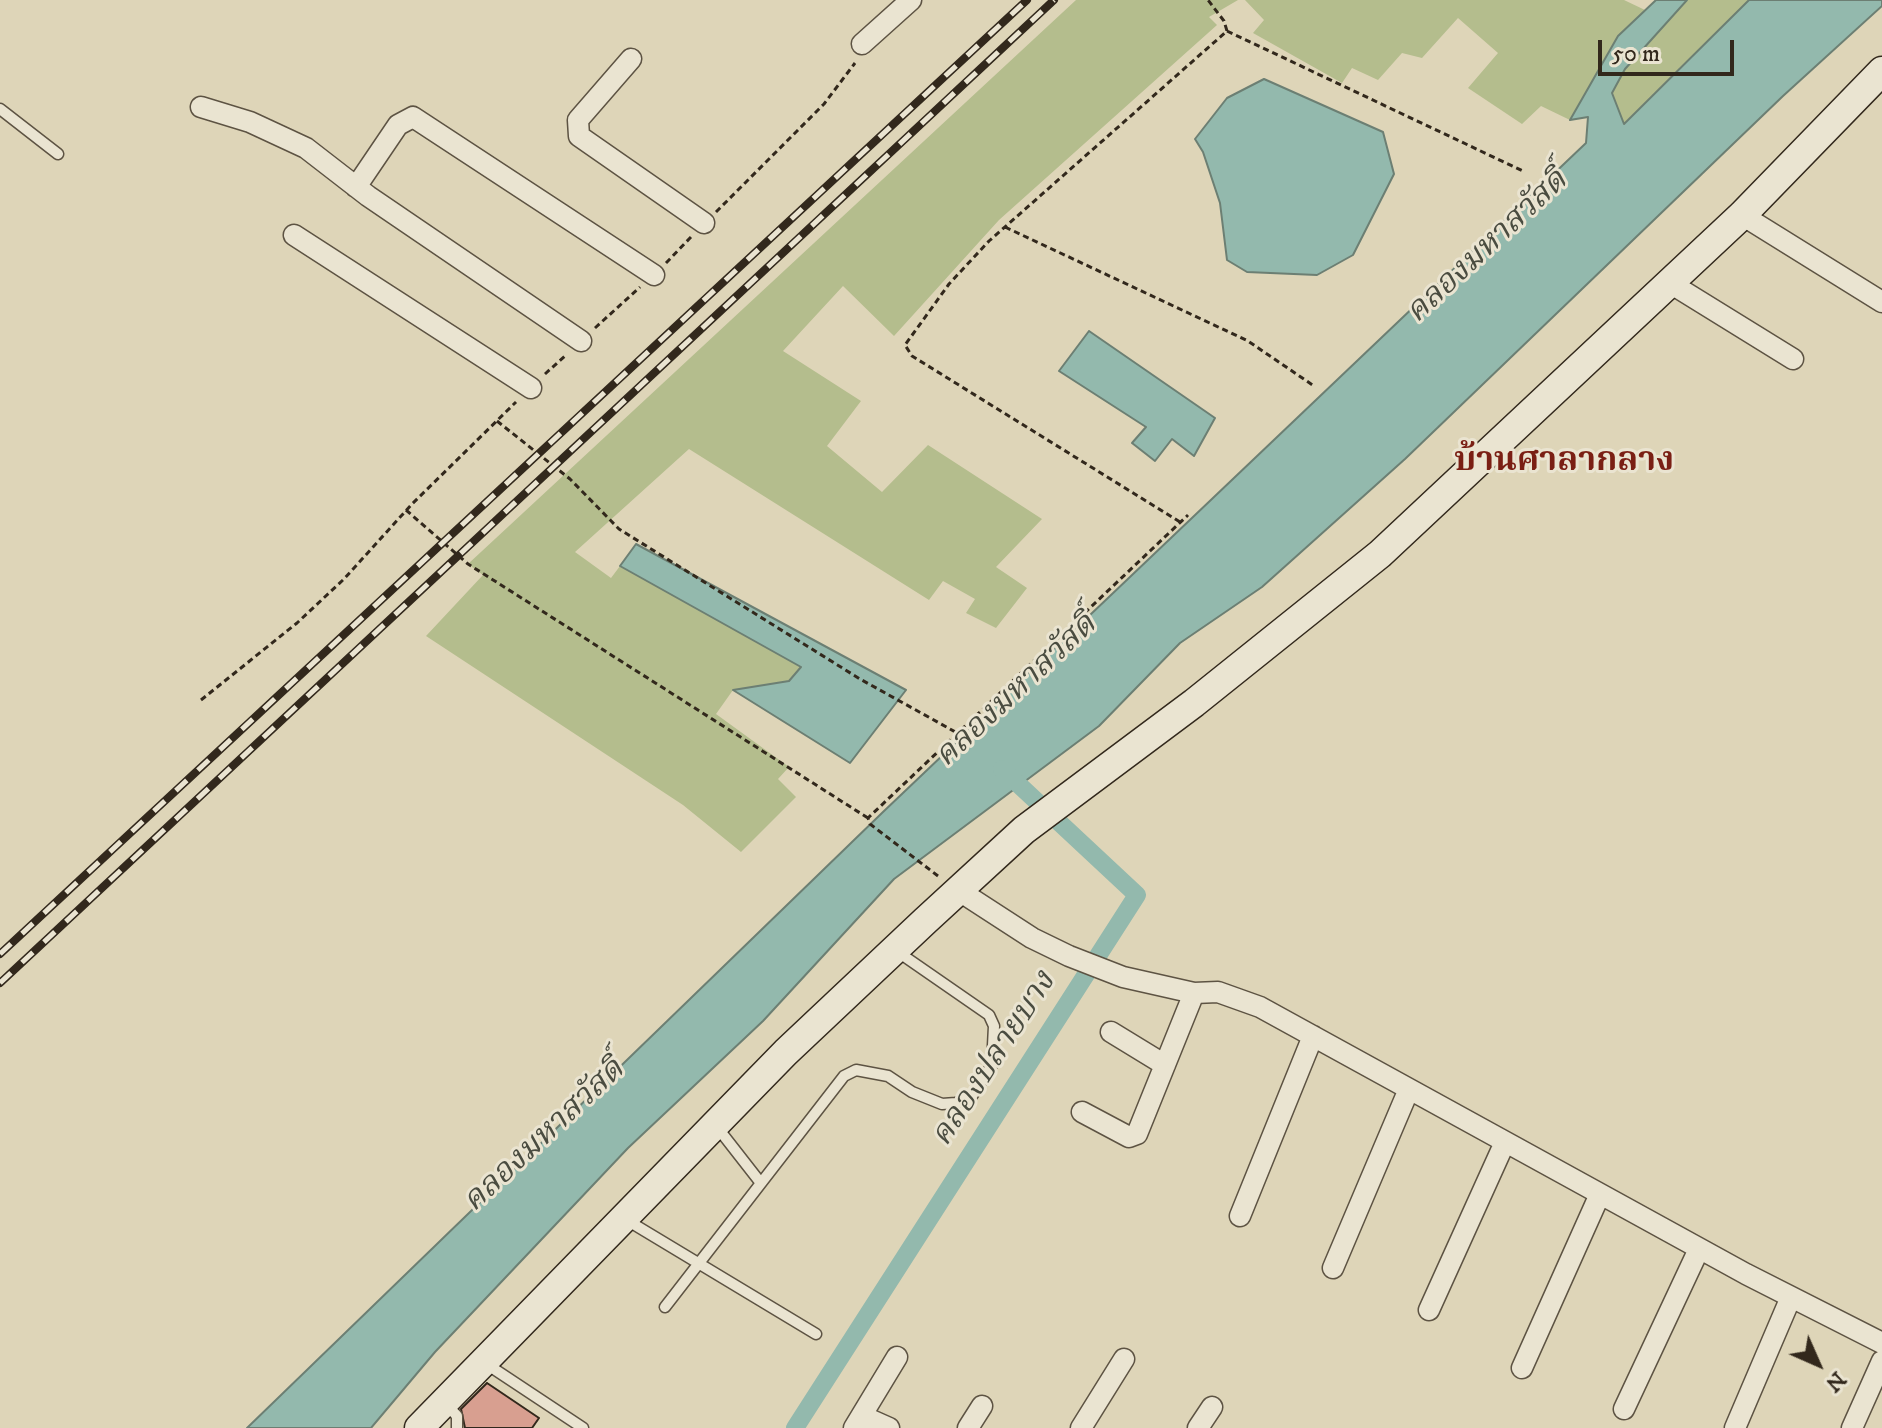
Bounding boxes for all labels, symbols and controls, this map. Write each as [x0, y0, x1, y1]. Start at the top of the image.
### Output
scale bar [1602, 24, 1738, 74]
text: 50 m [1612, 39, 1660, 69]
water label: คลองมหาสวัสดิ์ [1399, 163, 1577, 333]
district label: บ้านศาลากลาง [1454, 443, 1674, 483]
water label: คลองมหาสวัสดิ์ [928, 607, 1106, 777]
water label: คลองปลายบาง [924, 966, 1066, 1154]
water label: คลองมหาสวัสดิ์ [456, 1052, 634, 1222]
north arrow [1778, 1324, 1858, 1404]
text: N [1819, 1365, 1851, 1397]

